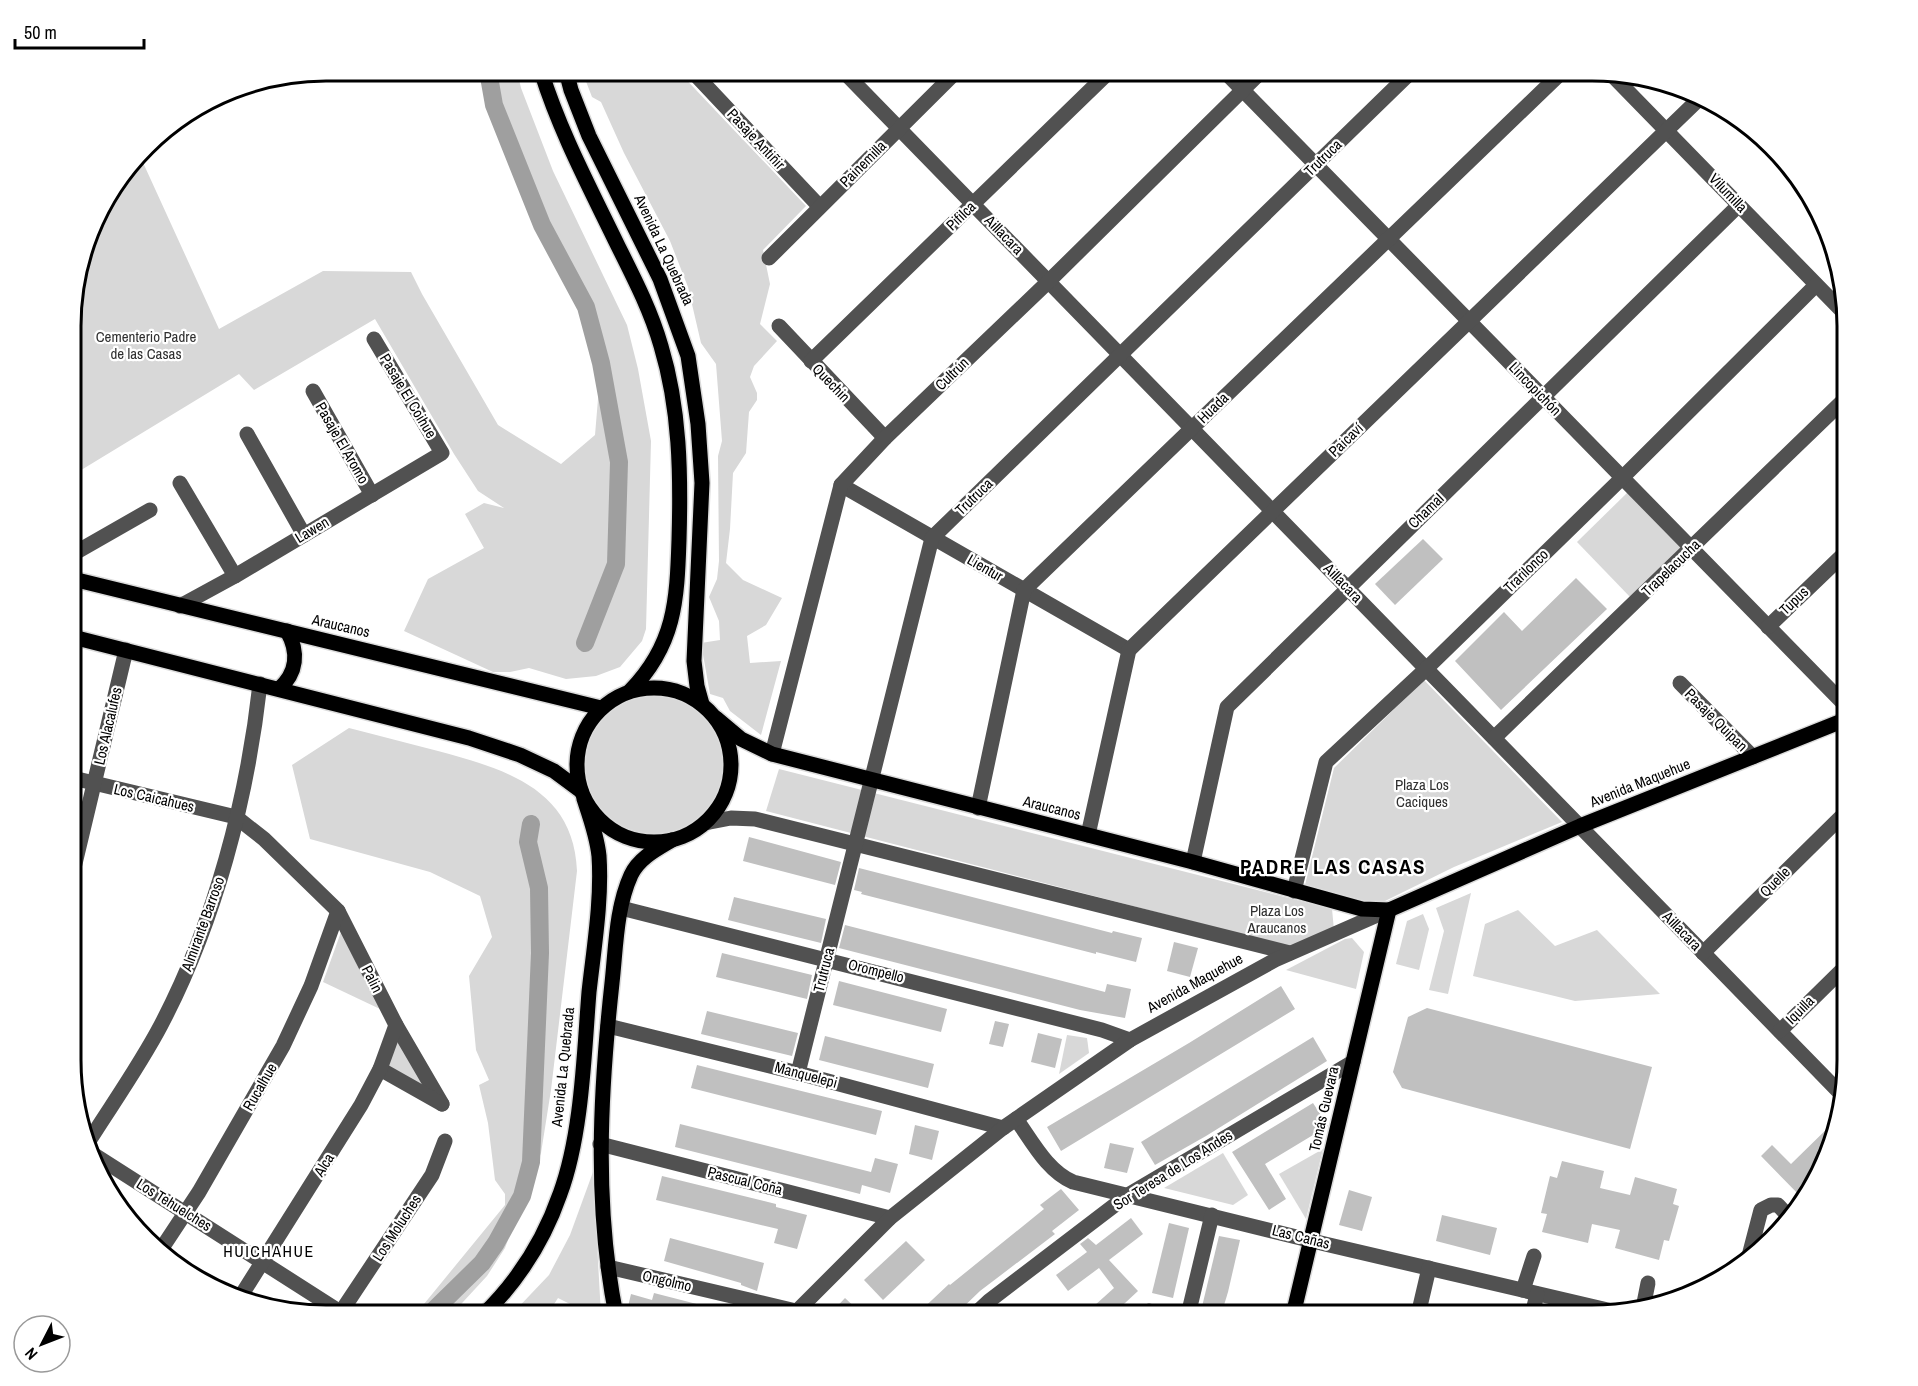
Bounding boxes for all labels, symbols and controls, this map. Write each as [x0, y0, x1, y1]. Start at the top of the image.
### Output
scale bar [15, 12, 144, 50]
text: 50 m [24, 20, 57, 45]
street label: Pasaje Antiñir [723, 103, 790, 174]
street label: Trutruca [1299, 134, 1346, 181]
street label: Painemilla [835, 136, 891, 192]
street label: Vilumilla [1704, 168, 1752, 217]
street label: Avenida La Quebrada [629, 190, 699, 309]
street label: Pifilca [941, 196, 980, 235]
street label: Aillacara [979, 209, 1029, 259]
park label: Cementerio Padre de las Casas [96, 326, 196, 364]
street label: Pasaje El Coihue [375, 350, 442, 442]
street label: Cultrún [930, 352, 973, 395]
street label: Lincopichón [1505, 357, 1566, 420]
street label: Quechin [808, 359, 855, 407]
street label: Huada [1192, 387, 1233, 428]
street label: Pasaje El Aromo [311, 398, 374, 488]
street label: Paicaví [1324, 417, 1368, 461]
street label: Trutruca [950, 473, 997, 520]
street label: Chamal [1403, 488, 1448, 533]
street label: Lawen [291, 511, 333, 548]
street label: Trapelacucha [1637, 534, 1705, 601]
street label: Trarilonco [1499, 544, 1553, 597]
street label: Lientur [963, 549, 1007, 586]
street label: Aillacara [1318, 557, 1368, 607]
street label: Tupus [1774, 582, 1813, 620]
street label: Araucanos [309, 608, 372, 642]
street label: Pasaje Quipan [1680, 683, 1753, 756]
street label: Los Alacalufes [88, 685, 127, 767]
street label: Avenida Maquehue [1586, 753, 1693, 813]
park label: Plaza Los Caciques [1395, 774, 1449, 812]
street label: Los Caicahues [112, 778, 196, 817]
street label: Araucanos [1020, 790, 1083, 825]
district label: PADRE LAS CASAS [1240, 852, 1426, 881]
street label: Quelle [1755, 862, 1795, 902]
street label: Almirante Barroso [175, 874, 229, 975]
park label: Plaza Los Araucanos [1247, 900, 1306, 938]
street label: Aillacara [1657, 905, 1707, 955]
street label: Trutruca [808, 945, 839, 994]
street label: Avenida Maquehue [1142, 947, 1247, 1018]
street label: Orompello [846, 953, 906, 988]
street label: Palin [357, 962, 388, 996]
street label: Iquilla [1781, 991, 1819, 1029]
street label: Avenida La Quebrada [546, 1006, 579, 1129]
street label: Manquelepi [772, 1056, 840, 1093]
street label: Rucalhue [237, 1059, 282, 1115]
street label: Tomás Guevara [1304, 1064, 1344, 1154]
street label: Sor Teresa de Los Andes [1109, 1124, 1236, 1215]
street label: Alca [308, 1149, 339, 1181]
street label: Pascual Coña [705, 1161, 785, 1200]
street label: Los Tehuelches [133, 1173, 216, 1236]
street label: Los Moluches [367, 1190, 426, 1265]
street label: Las Cañas [1270, 1219, 1332, 1254]
district label: HUICHAHUE [223, 1240, 315, 1262]
street label: Ongolmo [640, 1265, 694, 1296]
north arrow [12, 1314, 72, 1374]
text: N [20, 1343, 42, 1365]

